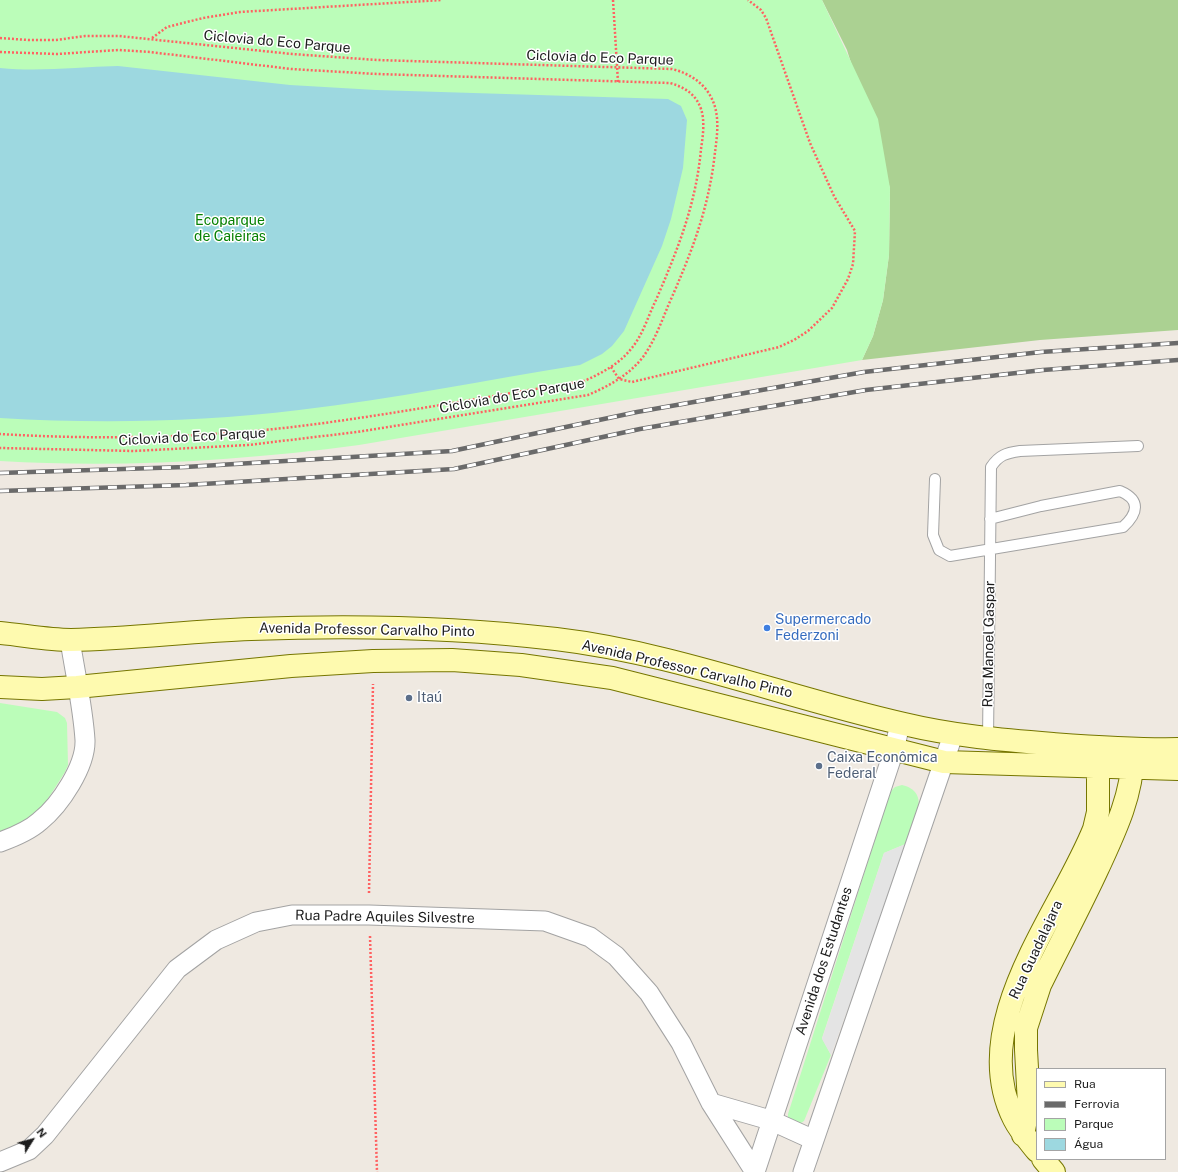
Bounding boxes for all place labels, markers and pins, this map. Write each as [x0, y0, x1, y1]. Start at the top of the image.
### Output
place label: Supermercado Federzoni [775, 612, 871, 644]
marker: Supermercado Federzoni [762, 623, 772, 633]
place label: Itaú [417, 690, 442, 706]
marker: Itaú [404, 693, 414, 703]
place label: Caixa Econômica Federal [827, 750, 937, 782]
marker: Caixa Econômica Federal [814, 761, 824, 771]

